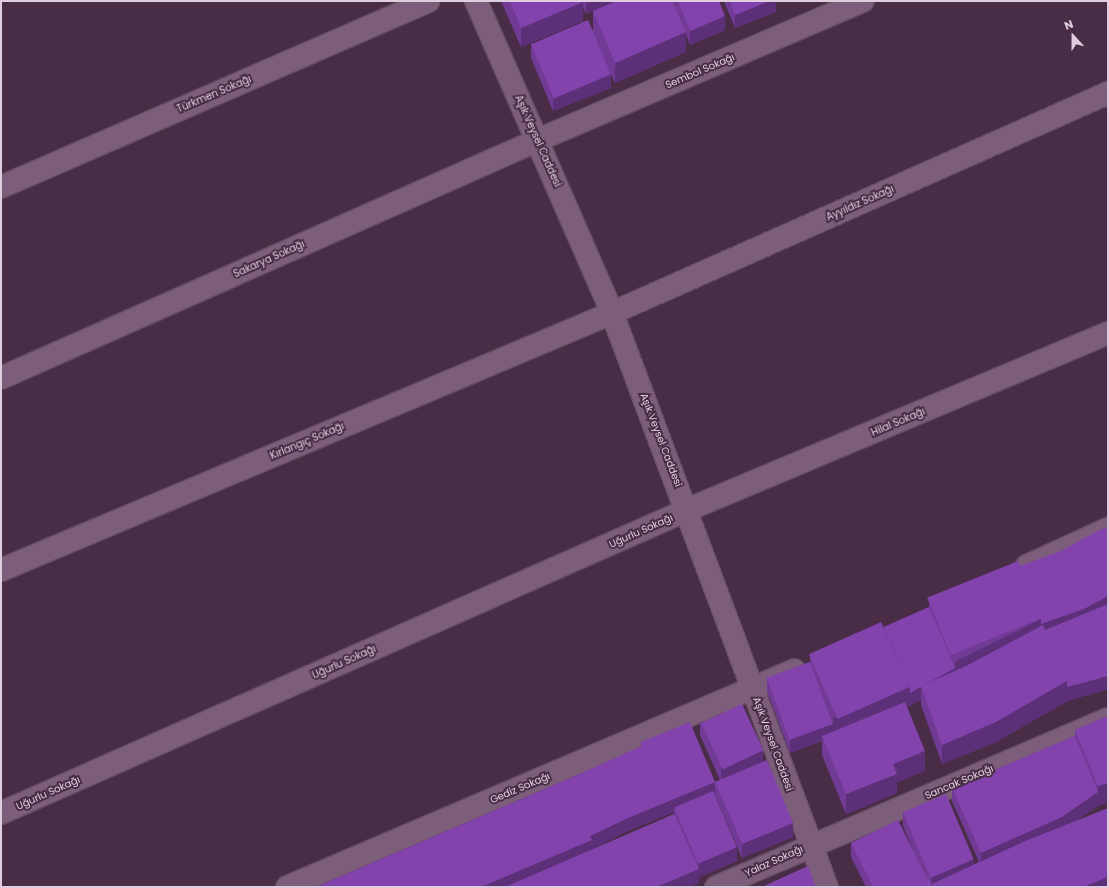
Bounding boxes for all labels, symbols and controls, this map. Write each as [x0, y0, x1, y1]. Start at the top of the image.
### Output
north arrow [1053, 16, 1093, 56]
text: N [1062, 16, 1075, 34]
street label: Sembol Sokağı [664, 51, 736, 91]
street label: Türkmen Sokağı [175, 73, 253, 115]
street label: Aşık Veysel Caddesi [512, 93, 564, 189]
street label: Ayyıldız Sokağı [824, 183, 896, 223]
street label: Sakarya Sokağı [232, 238, 306, 280]
street label: Aşık Veysel Caddesi [638, 392, 684, 488]
street label: Hilal Sokağı [869, 405, 927, 439]
street label: Kırlangıç Sokağı [268, 420, 346, 462]
street label: Uğurlu Sokağı [607, 512, 675, 550]
street label: Uğurlu Sokağı [310, 643, 378, 681]
street label: Aşık Veysel Caddesi [750, 695, 796, 793]
street label: Sancak Sokağı [923, 762, 995, 802]
street label: Gediz Sokağı [488, 770, 552, 806]
street label: Uğurlu Sokağı [14, 774, 82, 812]
street label: Yalaz Sokağı [743, 843, 805, 879]

